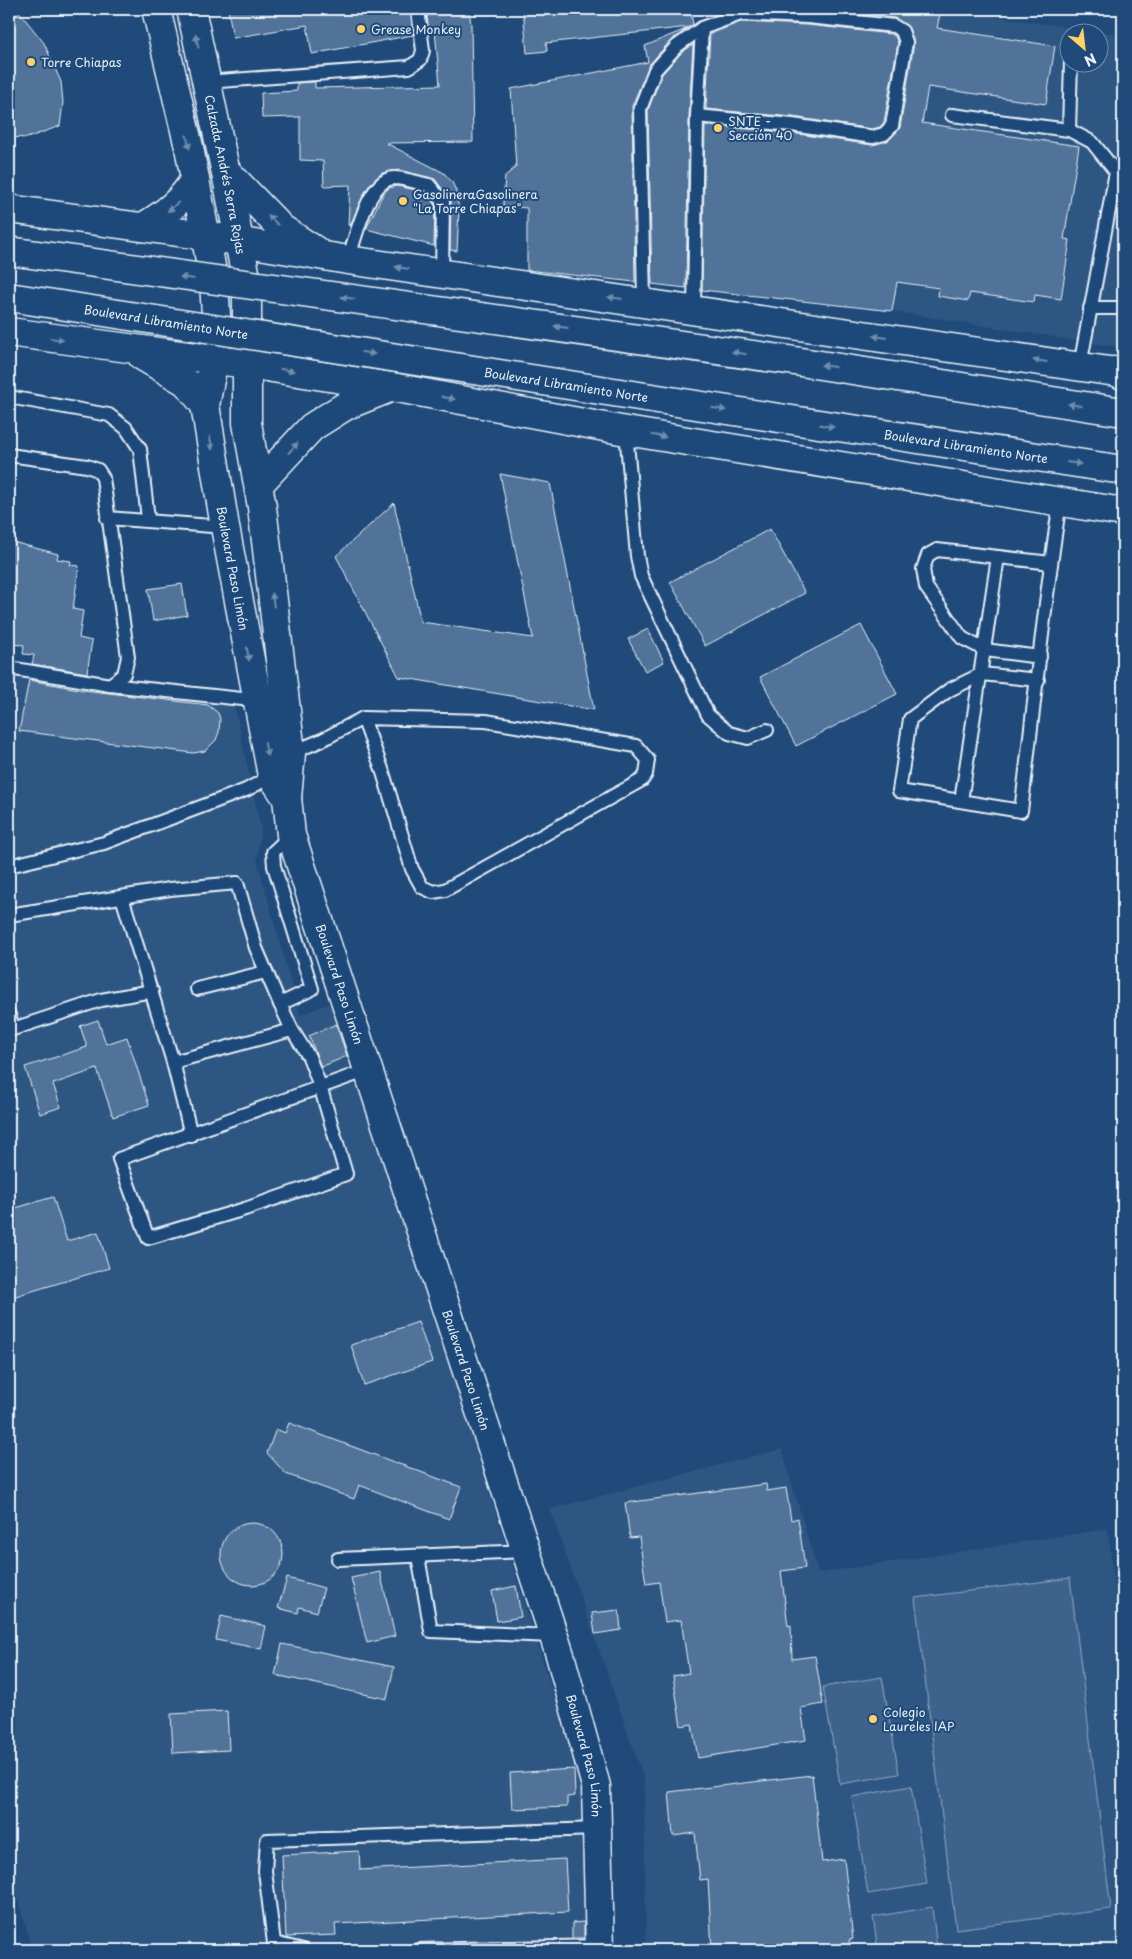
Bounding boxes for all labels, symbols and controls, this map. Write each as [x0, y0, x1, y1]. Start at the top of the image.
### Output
place label: Grease Monkey [371, 20, 461, 38]
north arrow [1060, 22, 1110, 72]
marker: Grease Monkey [355, 23, 367, 35]
one-way arrow [193, 33, 201, 49]
text: N [1081, 48, 1100, 72]
place label: Torre Chiapas [41, 53, 122, 71]
marker: Torre Chiapas [25, 56, 37, 68]
street label: Calzada Andrés Serra Rojas [201, 93, 250, 256]
place label: SNTE - Sección 40 [728, 112, 793, 144]
marker: SNTE - Sección 40 [712, 122, 724, 134]
one-way arrow [184, 135, 192, 150]
place label: GasolineraGasolinera "La Torre Chiapas" [413, 185, 538, 217]
marker: GasolineraGasolinera "La Torre Chiapas" [397, 195, 409, 207]
one-way arrow [167, 201, 179, 213]
one-way arrow [268, 214, 280, 226]
one-way arrow [394, 264, 410, 272]
one-way arrow [179, 273, 195, 281]
one-way arrow [340, 293, 356, 301]
one-way arrow [607, 294, 623, 302]
street label: Boulevard Libramiento Norte [83, 300, 249, 343]
one-way arrow [553, 323, 569, 331]
one-way arrow [871, 333, 887, 341]
one-way arrow [49, 335, 65, 343]
one-way arrow [361, 349, 377, 357]
one-way arrow [731, 349, 747, 357]
one-way arrow [1032, 356, 1048, 364]
one-way arrow [820, 362, 836, 370]
street label: Boulevard Libramiento Norte [483, 363, 649, 406]
one-way arrow [280, 367, 296, 375]
one-way arrow [440, 394, 456, 402]
one-way arrow [1067, 401, 1083, 409]
one-way arrow [711, 405, 727, 413]
one-way arrow [819, 422, 835, 430]
street label: Boulevard Libramiento Norte [883, 425, 1049, 468]
one-way arrow [651, 433, 667, 441]
one-way arrow [208, 435, 216, 451]
one-way arrow [287, 443, 299, 455]
one-way arrow [1066, 459, 1082, 467]
street label: Boulevard Paso Limón [213, 505, 253, 632]
one-way arrow [269, 592, 277, 608]
one-way arrow [245, 647, 253, 663]
one-way arrow [263, 742, 271, 758]
street label: Boulevard Paso Limón [312, 921, 368, 1047]
street label: Boulevard Paso Limón [438, 1307, 495, 1433]
street label: Boulevard Paso Limón [562, 1692, 606, 1817]
place label: Colegio Laureles IAP [883, 1703, 954, 1735]
marker: Colegio Laureles IAP [867, 1713, 879, 1725]

